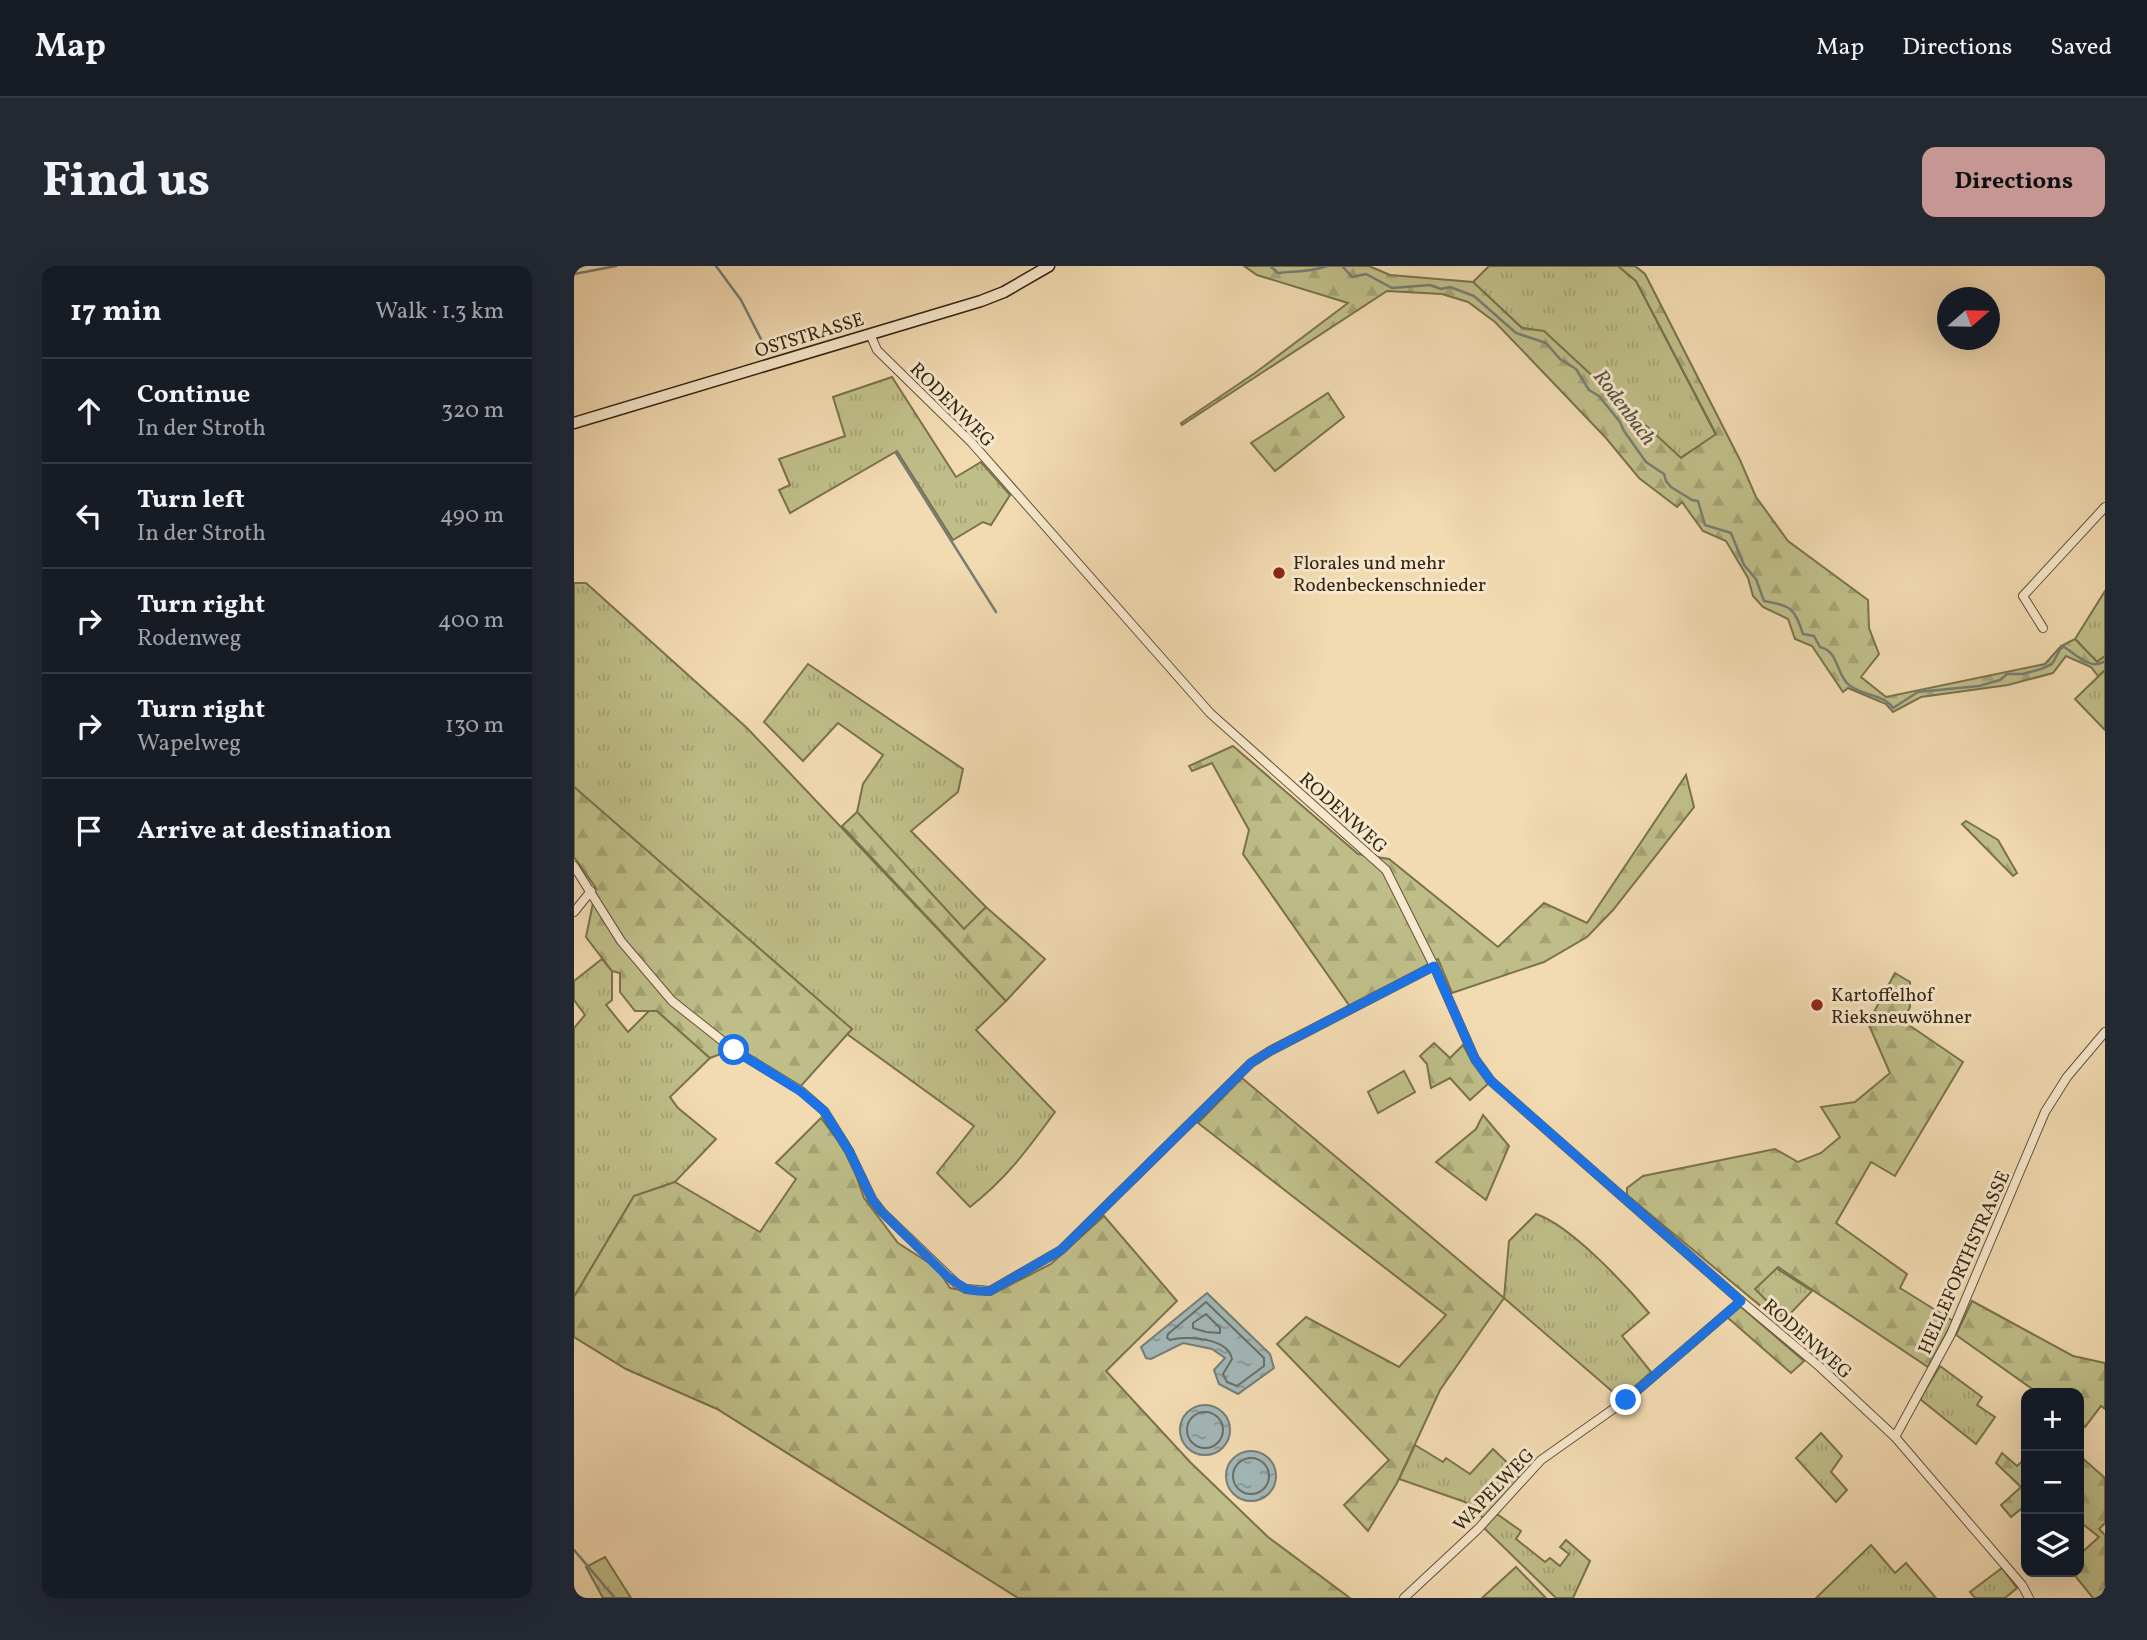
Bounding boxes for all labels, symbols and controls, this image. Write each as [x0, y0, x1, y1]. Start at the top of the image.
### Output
text: Map [35, 25, 106, 71]
text: Map [1816, 31, 1864, 65]
text: Directions [1902, 31, 2012, 65]
text: Saved [2050, 31, 2112, 65]
button: Directions [1922, 147, 2105, 217]
text: Find us [42, 148, 210, 217]
north arrow [1937, 287, 2000, 350]
text: 17 min [70, 291, 162, 333]
text: Walk · 1.3 km [375, 296, 504, 328]
street label: OSTSTRASSE [752, 307, 867, 365]
street label: RODENWEG [903, 357, 1000, 454]
water label: Rodenbach [1586, 364, 1662, 452]
text: Continue [137, 377, 250, 413]
icon: ahead [70, 392, 108, 430]
text: 320 m [441, 395, 504, 427]
text: In der Stroth [137, 413, 266, 445]
text: Turn left [137, 482, 245, 518]
icon: left [70, 497, 108, 535]
text: 490 m [440, 500, 504, 532]
text: In der Stroth [137, 518, 266, 550]
place label: Florales und mehr Rodenbeckenschnieder [1293, 551, 1486, 599]
marker: Florales und mehr Rodenbeckenschnieder [1271, 565, 1287, 581]
text: Turn right [137, 587, 265, 623]
icon: right [70, 602, 108, 640]
text: 400 m [438, 605, 504, 637]
text: Rodenweg [137, 623, 241, 655]
text: Turn right [137, 692, 265, 728]
icon: right [70, 707, 108, 745]
text: 130 m [445, 710, 504, 742]
text: Wapelweg [137, 728, 241, 760]
street label: RODENWEG [1293, 767, 1392, 860]
icon: arrive [70, 812, 108, 850]
text: Arrive at destination [137, 813, 392, 849]
place label: Kartoffelhof Rieksneuwöhner [1831, 983, 1972, 1031]
marker: Kartoffelhof Rieksneuwöhner [1809, 997, 1825, 1013]
route start [718, 1034, 749, 1065]
street label: HELLEFORTHSTRASSE [1913, 1167, 2017, 1359]
street label: RODENWEG [1756, 1293, 1857, 1386]
route end [1610, 1384, 1641, 1415]
map controls [2021, 1388, 2084, 1577]
button: + [2021, 1388, 2084, 1451]
street label: WAPELWEG [1448, 1443, 1541, 1538]
button: − [2021, 1451, 2084, 1514]
button: layers [2021, 1514, 2084, 1577]

